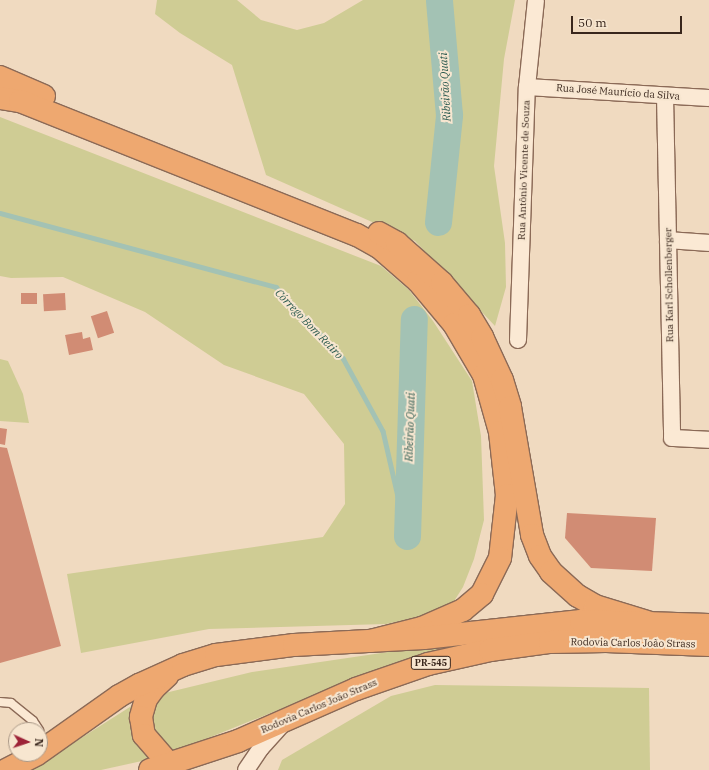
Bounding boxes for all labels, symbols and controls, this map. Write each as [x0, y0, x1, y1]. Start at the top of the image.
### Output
scale bar [573, 8, 684, 34]
text: 50 m [578, 15, 607, 30]
water label: Ribeirão Quati [437, 52, 453, 122]
street label: Rua José Maurício da Silva [556, 82, 680, 102]
street label: Rua Antônio Vicente de Souza [516, 100, 532, 240]
street label: Rua Karl Schollenberger [662, 228, 676, 342]
water label: Córrego Bom Retiro [272, 286, 346, 362]
water label: Ribeirão Quati [402, 392, 418, 462]
street label: Rodovia Carlos João Strass [570, 636, 696, 650]
road number: PR-545 [410, 656, 452, 670]
street label: Rodovia Carlos João Strass [259, 676, 379, 736]
north arrow [8, 722, 48, 762]
text: N [32, 738, 46, 747]

